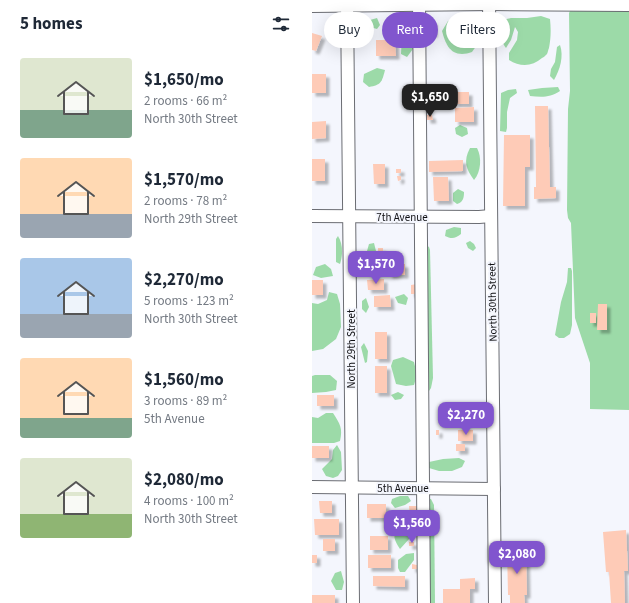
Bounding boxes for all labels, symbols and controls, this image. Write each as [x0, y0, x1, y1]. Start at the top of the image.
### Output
text: 5 homes [20, 12, 82, 36]
chip: Buy [324, 12, 374, 48]
chip: Rent [382, 12, 438, 48]
chip: Filters [446, 12, 510, 48]
icon: filters [270, 13, 292, 35]
text: $1,650/mo [144, 68, 224, 92]
icon: home [52, 74, 100, 122]
pin: $1,650 [397, 84, 463, 118]
text: $1,650 [411, 88, 449, 106]
text: 2 rooms · 66 m² [144, 92, 227, 110]
text: North 30th Street [144, 110, 238, 128]
text: $1,570/mo [144, 168, 224, 192]
icon: home [52, 174, 100, 222]
text: 2 rooms · 78 m² [144, 192, 227, 210]
text: North 29th Street [144, 210, 238, 228]
street label: 7th Avenue [376, 210, 428, 225]
pin: $1,570 [343, 251, 409, 285]
text: $1,570 [357, 255, 395, 273]
street label: North 30th Street [484, 262, 501, 342]
text: $2,270/mo [144, 268, 224, 292]
icon: home [52, 274, 100, 322]
text: 5 rooms · 123 m² [144, 292, 234, 310]
street label: North 29th Street [344, 309, 359, 389]
text: North 30th Street [144, 310, 238, 328]
text: $1,560/mo [144, 368, 224, 392]
icon: home [52, 374, 100, 422]
text: 3 rooms · 89 m² [144, 392, 227, 410]
pin: $2,270 [433, 402, 499, 436]
text: $2,270 [447, 406, 485, 424]
text: 5th Avenue [144, 410, 205, 428]
text: $2,080/mo [144, 468, 224, 492]
icon: home [52, 474, 100, 522]
street label: 5th Avenue [377, 481, 429, 496]
text: 4 rooms · 100 m² [144, 492, 234, 510]
text: North 30th Street [144, 510, 238, 528]
pin: $1,560 [379, 510, 445, 544]
text: $1,560 [393, 514, 431, 532]
pin: $2,080 [484, 541, 550, 575]
text: $2,080 [498, 545, 536, 563]

